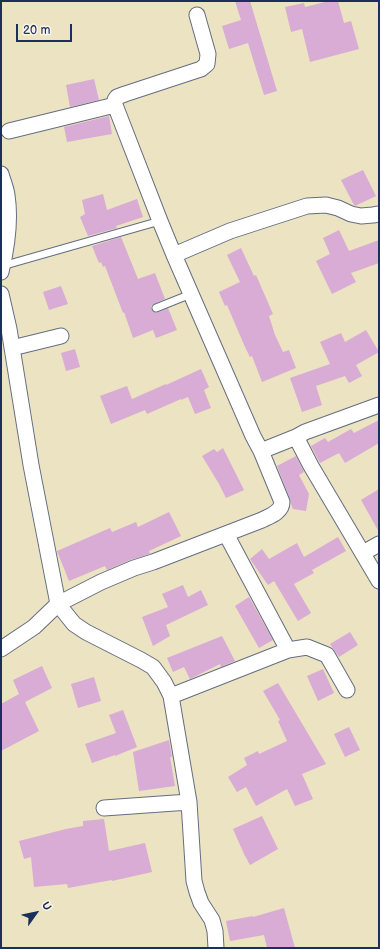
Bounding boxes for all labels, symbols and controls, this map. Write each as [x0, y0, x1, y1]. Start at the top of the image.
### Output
scale bar [18, 16, 74, 42]
text: 20 m [23, 23, 50, 38]
north arrow [16, 893, 56, 933]
text: U [39, 899, 54, 913]

